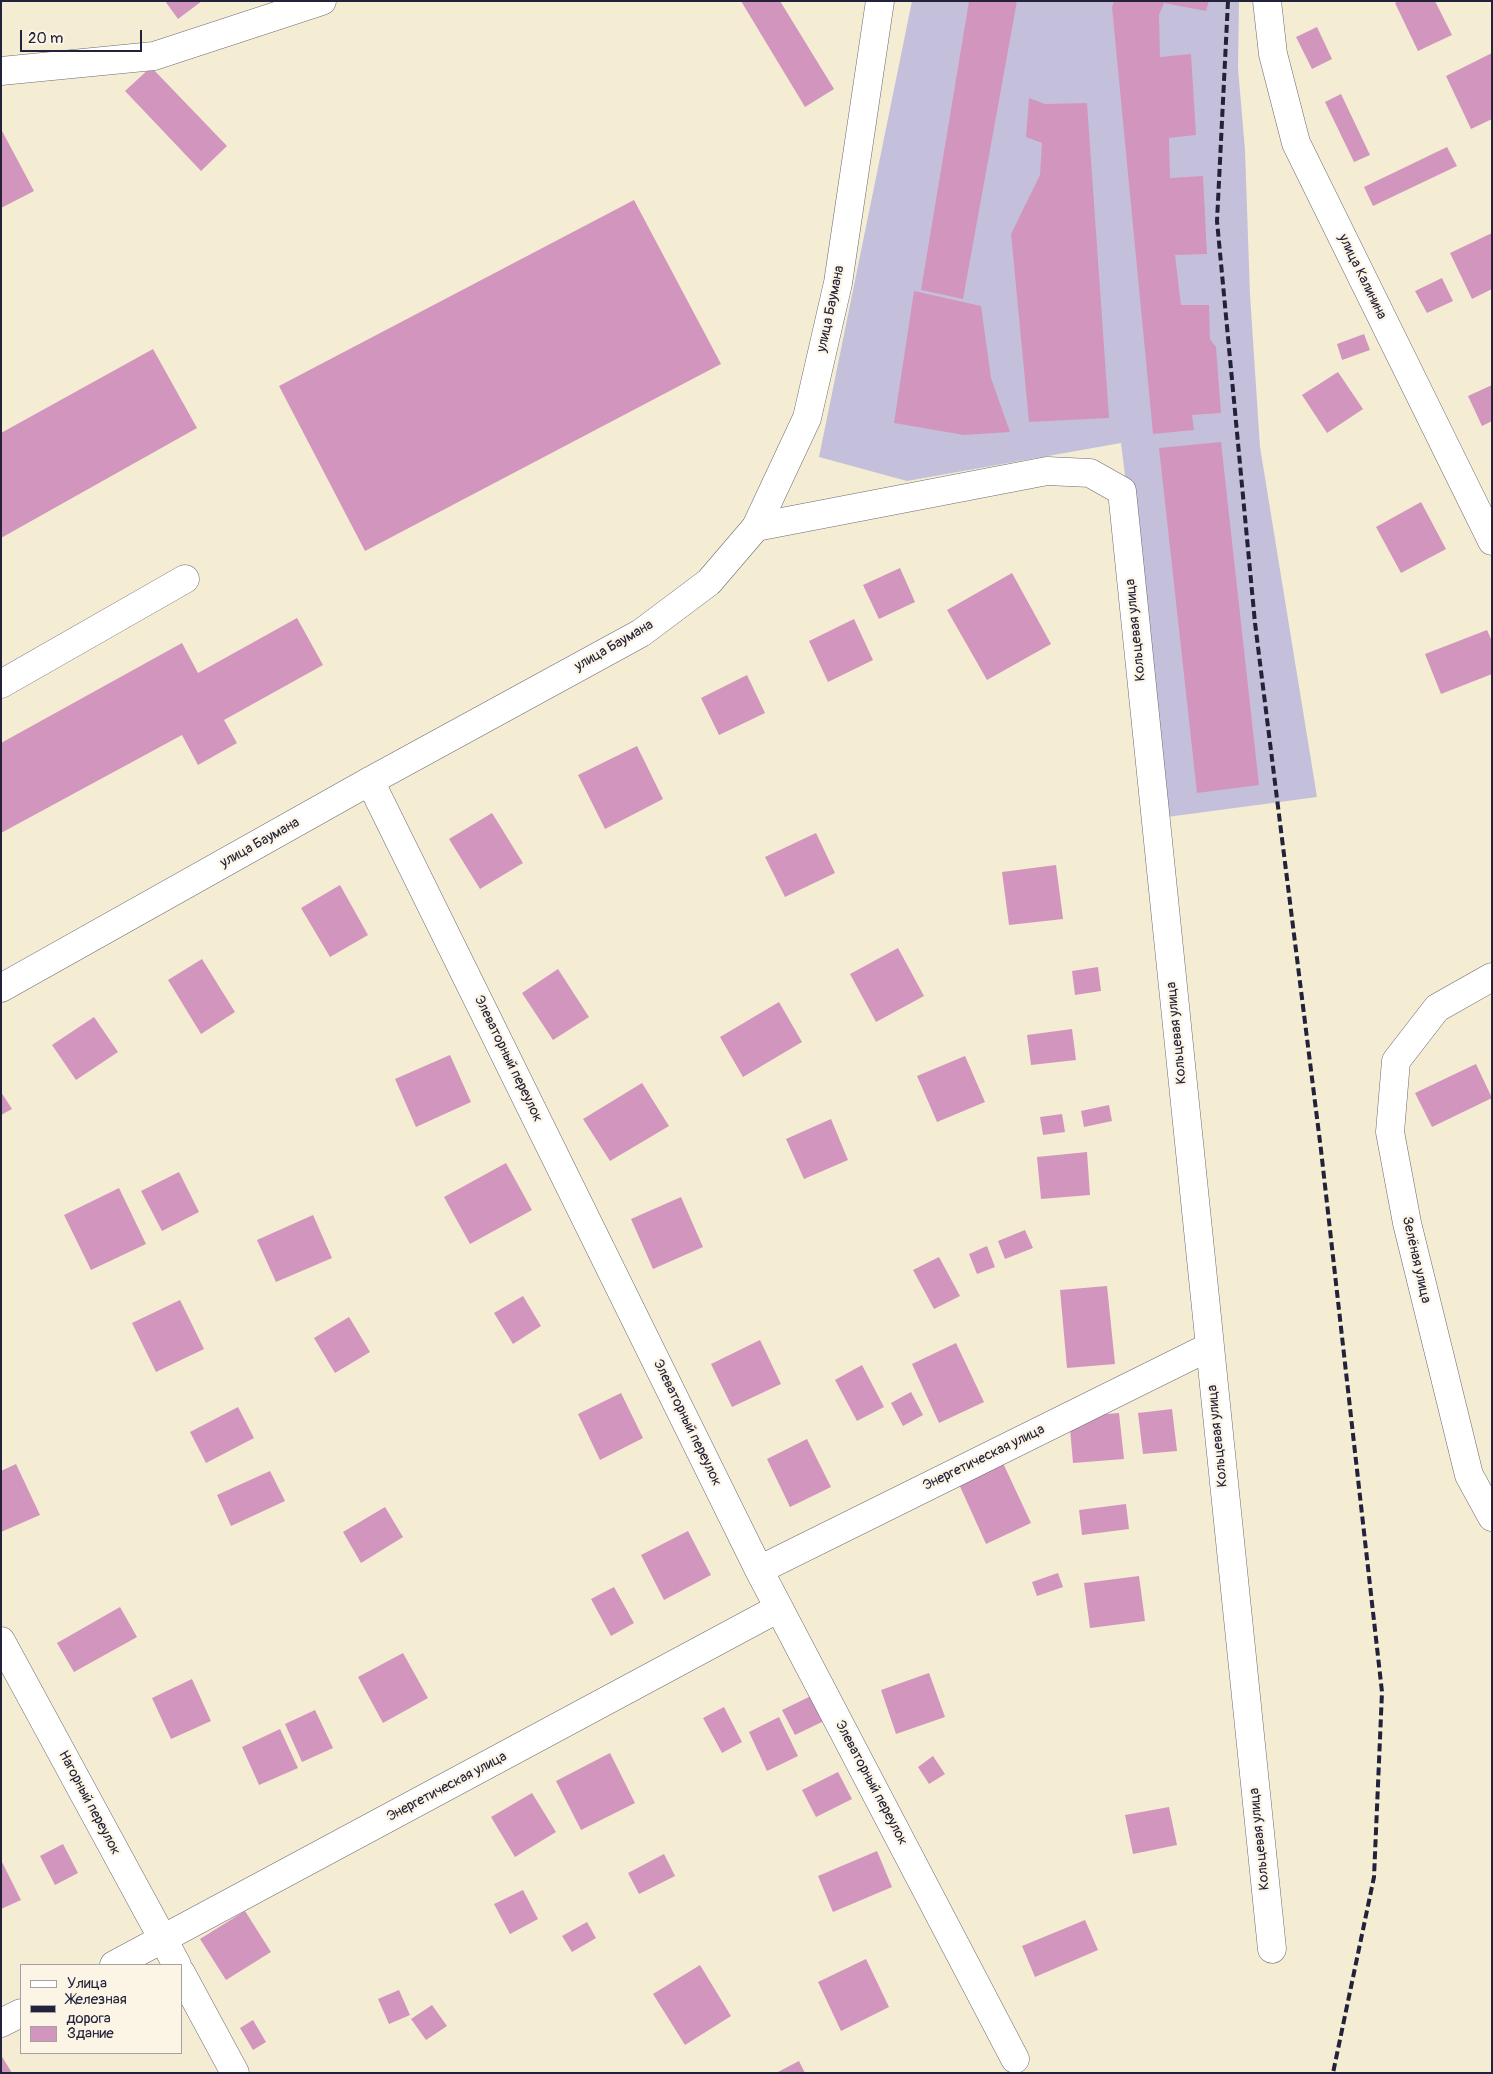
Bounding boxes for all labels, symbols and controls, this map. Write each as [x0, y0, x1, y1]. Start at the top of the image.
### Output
scale bar [22, 20, 145, 52]
text: 20 m [28, 29, 63, 48]
street label: улица Калинина [1334, 232, 1390, 322]
street label: улица Баумана [814, 264, 848, 354]
street label: Кольцевая улица [1122, 578, 1150, 682]
street label: улица Баумана [572, 617, 656, 675]
street label: улица Баумана [217, 814, 303, 872]
street label: Кольцевая улица [1163, 981, 1191, 1085]
street label: Элеваторный переулок [470, 993, 546, 1125]
street label: Зелёная улица [1398, 1215, 1434, 1305]
street label: Элеваторный переулок [649, 1357, 725, 1489]
street label: Кольцевая улица [1204, 1384, 1232, 1488]
street label: Энергетическая улица [920, 1421, 1048, 1495]
street label: Элеваторный переулок [831, 1718, 911, 1848]
street label: Нагорный переулок [54, 1748, 124, 1858]
street label: Энергетическая улица [384, 1748, 510, 1826]
street label: Кольцевая улица [1246, 1787, 1274, 1891]
legend [20, 1964, 182, 2054]
text: Улица [67, 1974, 107, 1993]
text: Железная дорога [66, 1990, 127, 2028]
text: Здание [67, 2024, 114, 2043]

